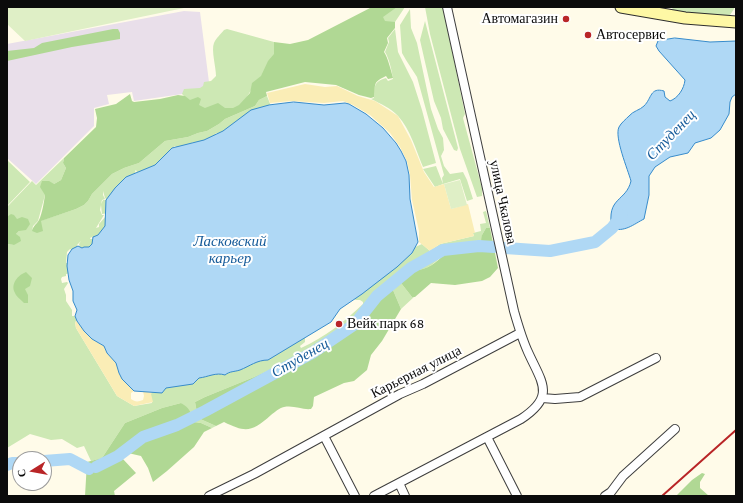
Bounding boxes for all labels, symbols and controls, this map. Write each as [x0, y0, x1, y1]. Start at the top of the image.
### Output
place label: Автомагазин [482, 11, 558, 27]
marker: Автомагазин [561, 14, 571, 24]
place label: Автосервис [596, 27, 666, 43]
marker: Автосервис [583, 30, 593, 40]
water label: Студенец [643, 106, 699, 164]
street label: улица Чкалова [486, 158, 520, 246]
water label: Ласковский карьер [193, 232, 267, 267]
place label: Вейк парк 68 [347, 316, 424, 332]
marker: Вейк парк 68 [334, 319, 344, 329]
water label: Студенец [268, 334, 332, 382]
street label: Карьерная улица [368, 342, 464, 402]
north arrow [12, 451, 52, 491]
text: С [15, 468, 28, 478]

